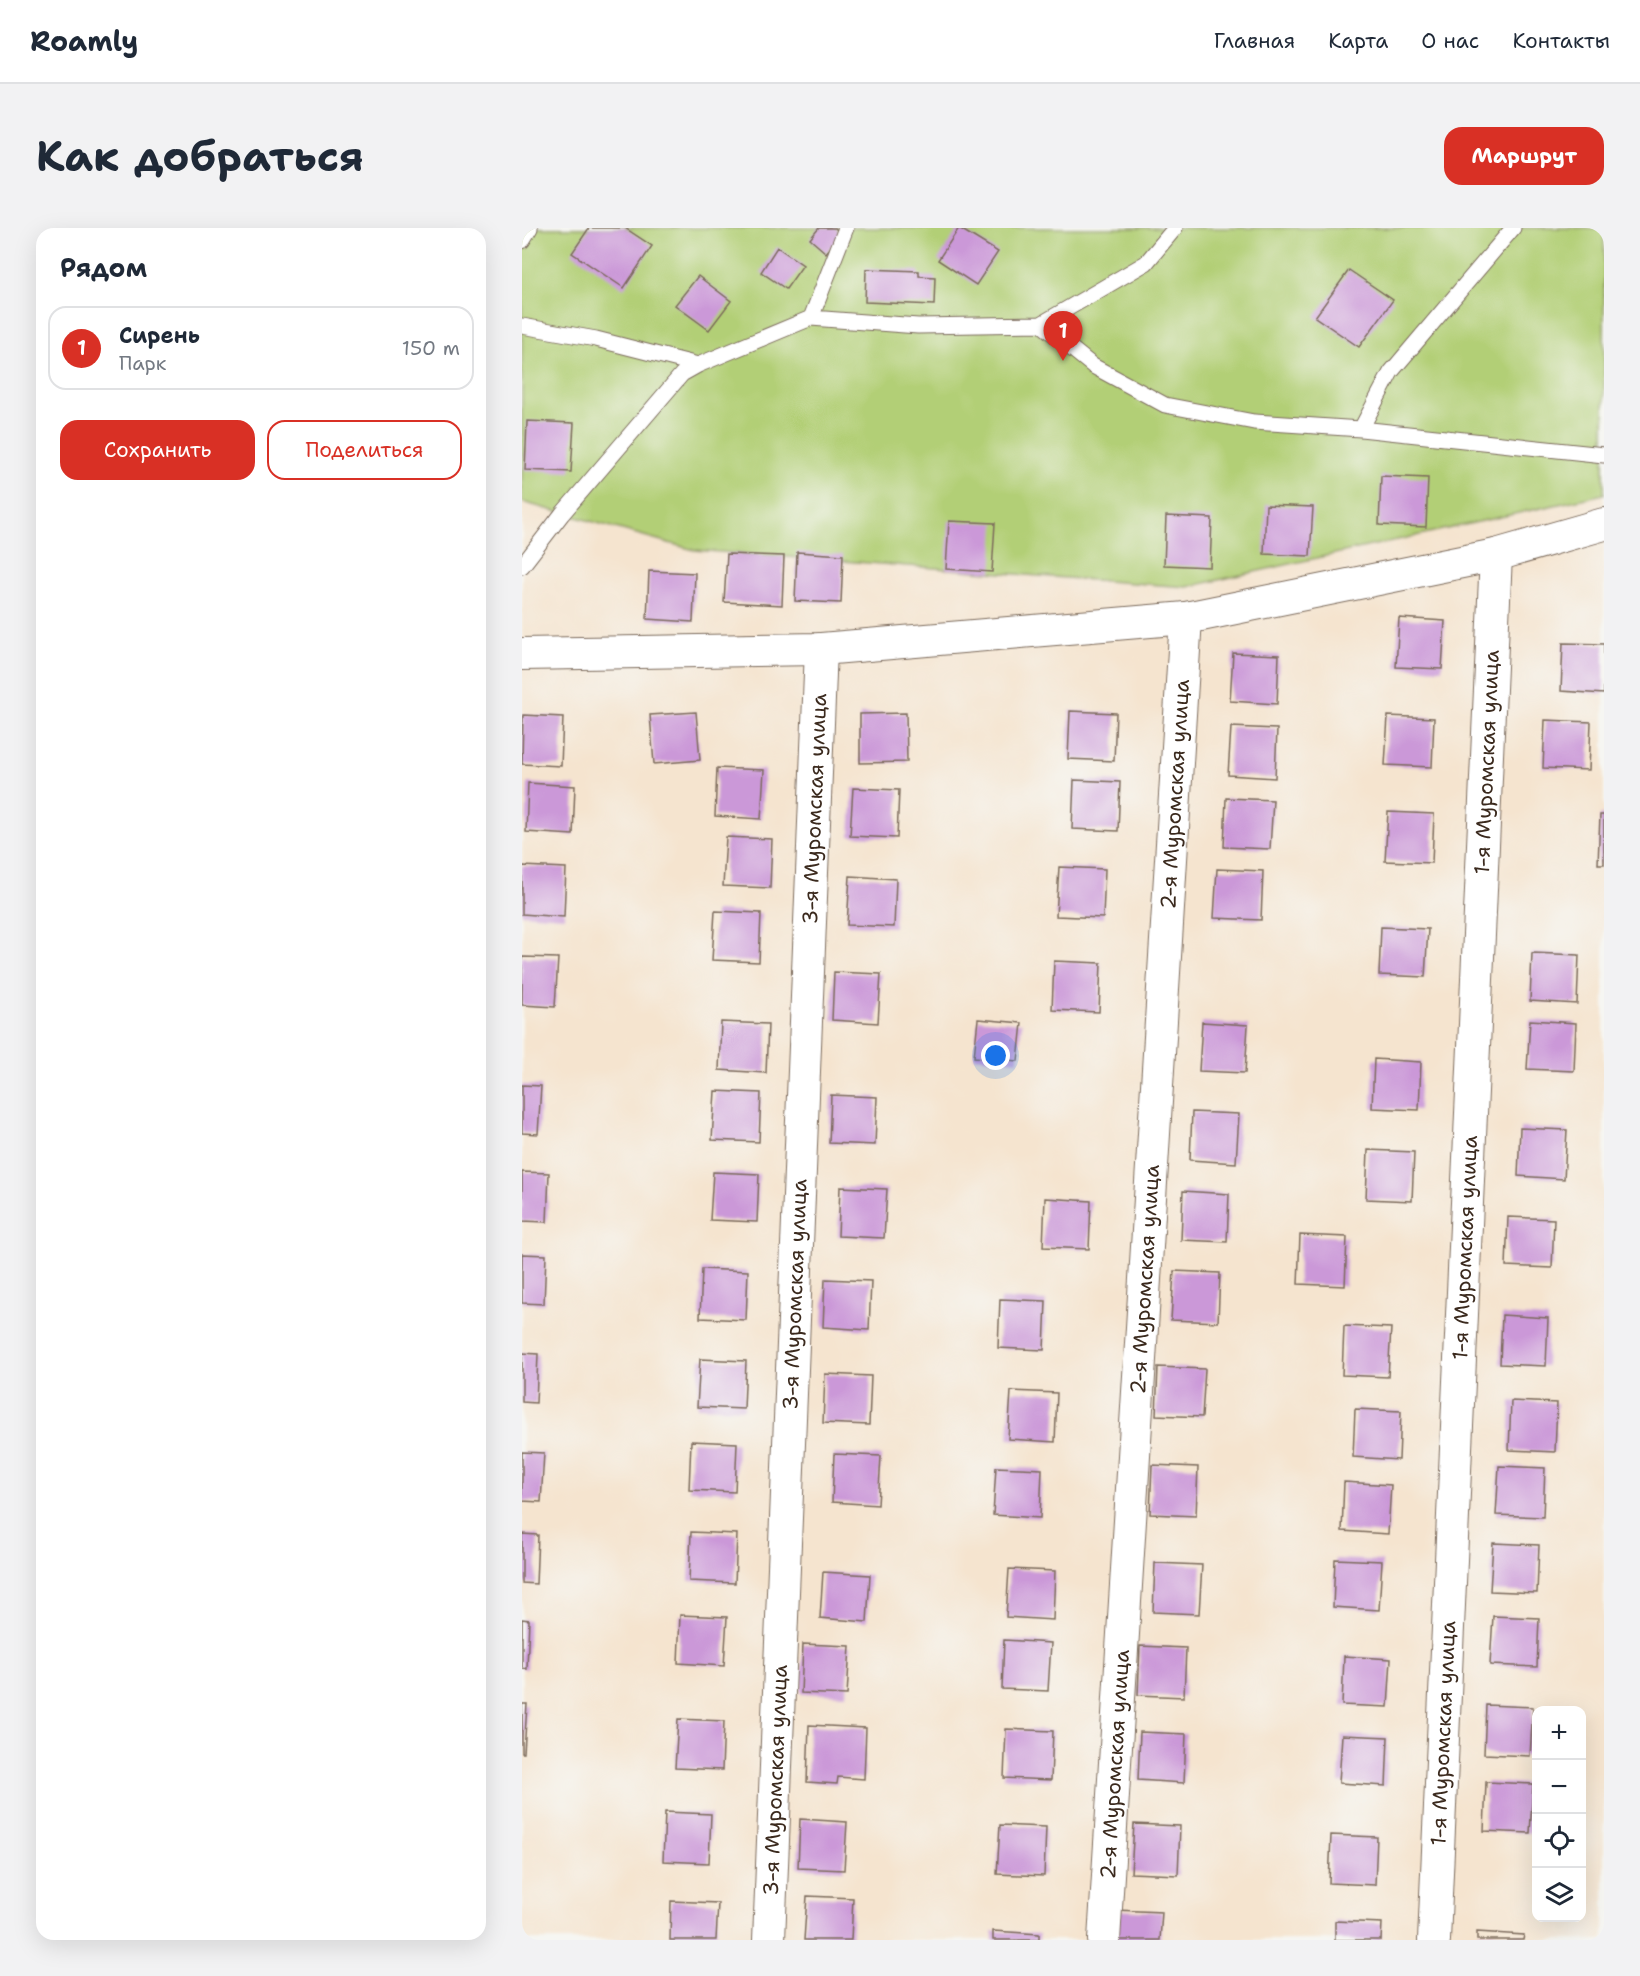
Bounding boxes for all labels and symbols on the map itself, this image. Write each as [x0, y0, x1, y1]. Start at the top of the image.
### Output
pin: 1 [1044, 312, 1082, 361]
street label: 1-я Муромская улица [1468, 649, 1506, 875]
street label: 2-я Муромская улица [1154, 679, 1196, 910]
street label: 3-я Муромская улица [796, 693, 833, 925]
your location [981, 1041, 1010, 1070]
street label: 1-я Муромская улица [1446, 1135, 1484, 1361]
street label: 2-я Муромская улица [1124, 1164, 1166, 1395]
street label: 3-я Муромская улица [776, 1178, 814, 1411]
street label: 1-я Муромская улица [1424, 1620, 1462, 1846]
street label: 2-я Муромская улица [1094, 1649, 1136, 1880]
street label: 3-я Муромская улица [757, 1664, 794, 1896]

